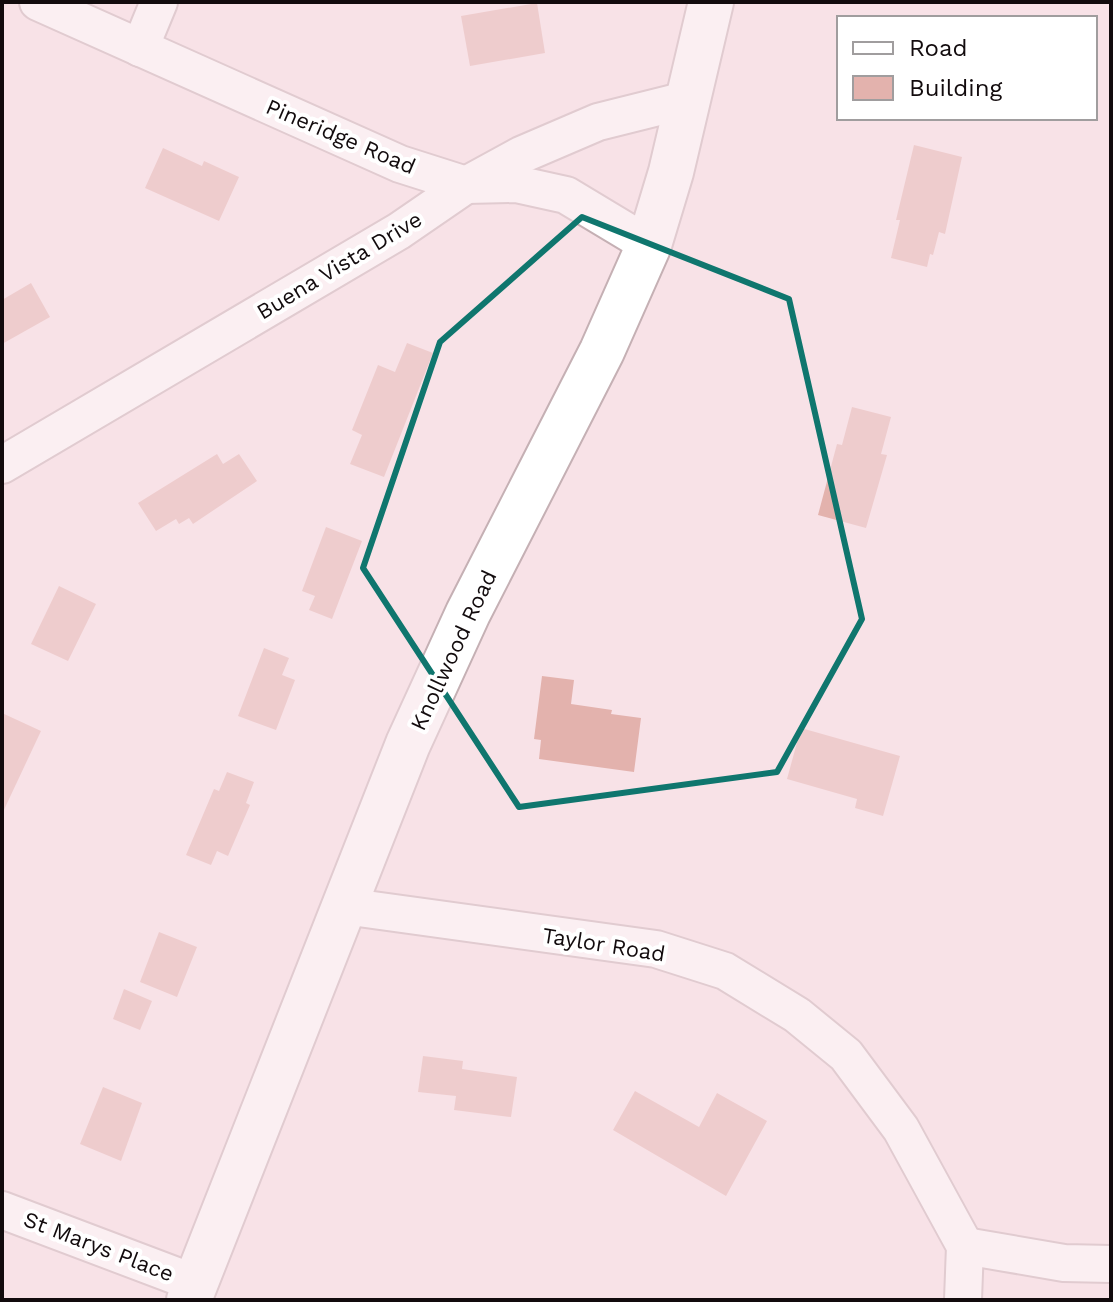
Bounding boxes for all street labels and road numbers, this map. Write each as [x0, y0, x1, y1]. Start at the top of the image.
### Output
street label: Pineridge Road [262, 94, 419, 179]
street label: Buena Vista Drive [252, 206, 426, 325]
street label: Knollwood Road [405, 566, 502, 734]
street label: Taylor Road [541, 922, 667, 967]
street label: St Marys Place [20, 1206, 177, 1287]

